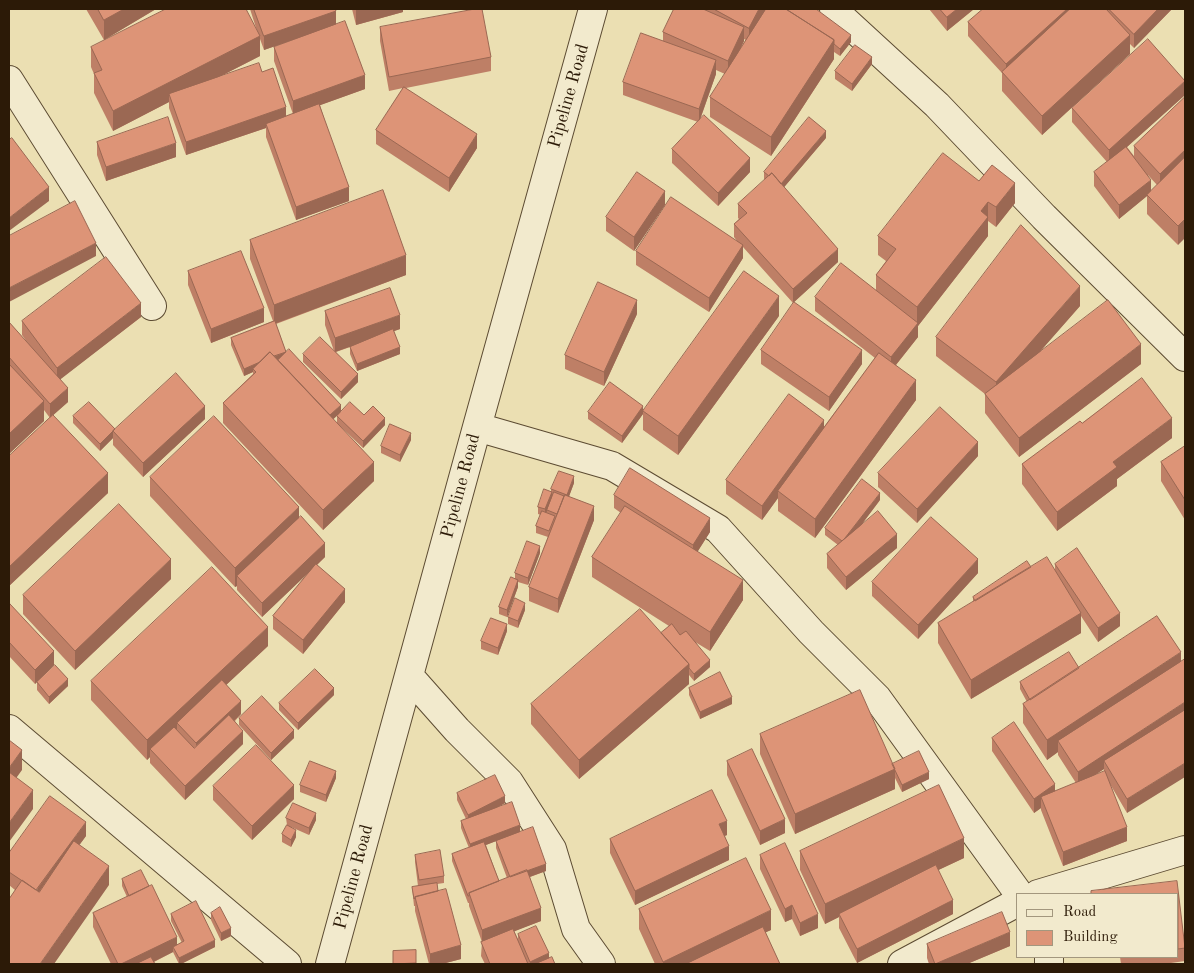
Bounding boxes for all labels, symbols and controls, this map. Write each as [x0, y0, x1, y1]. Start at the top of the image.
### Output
street label: Pipeline Road [544, 41, 594, 151]
street label: Pipeline Road [437, 431, 485, 541]
street label: Pipeline Road [330, 822, 378, 932]
legend [1016, 893, 1179, 958]
text: Road [1063, 905, 1096, 920]
text: Building [1063, 930, 1118, 945]

